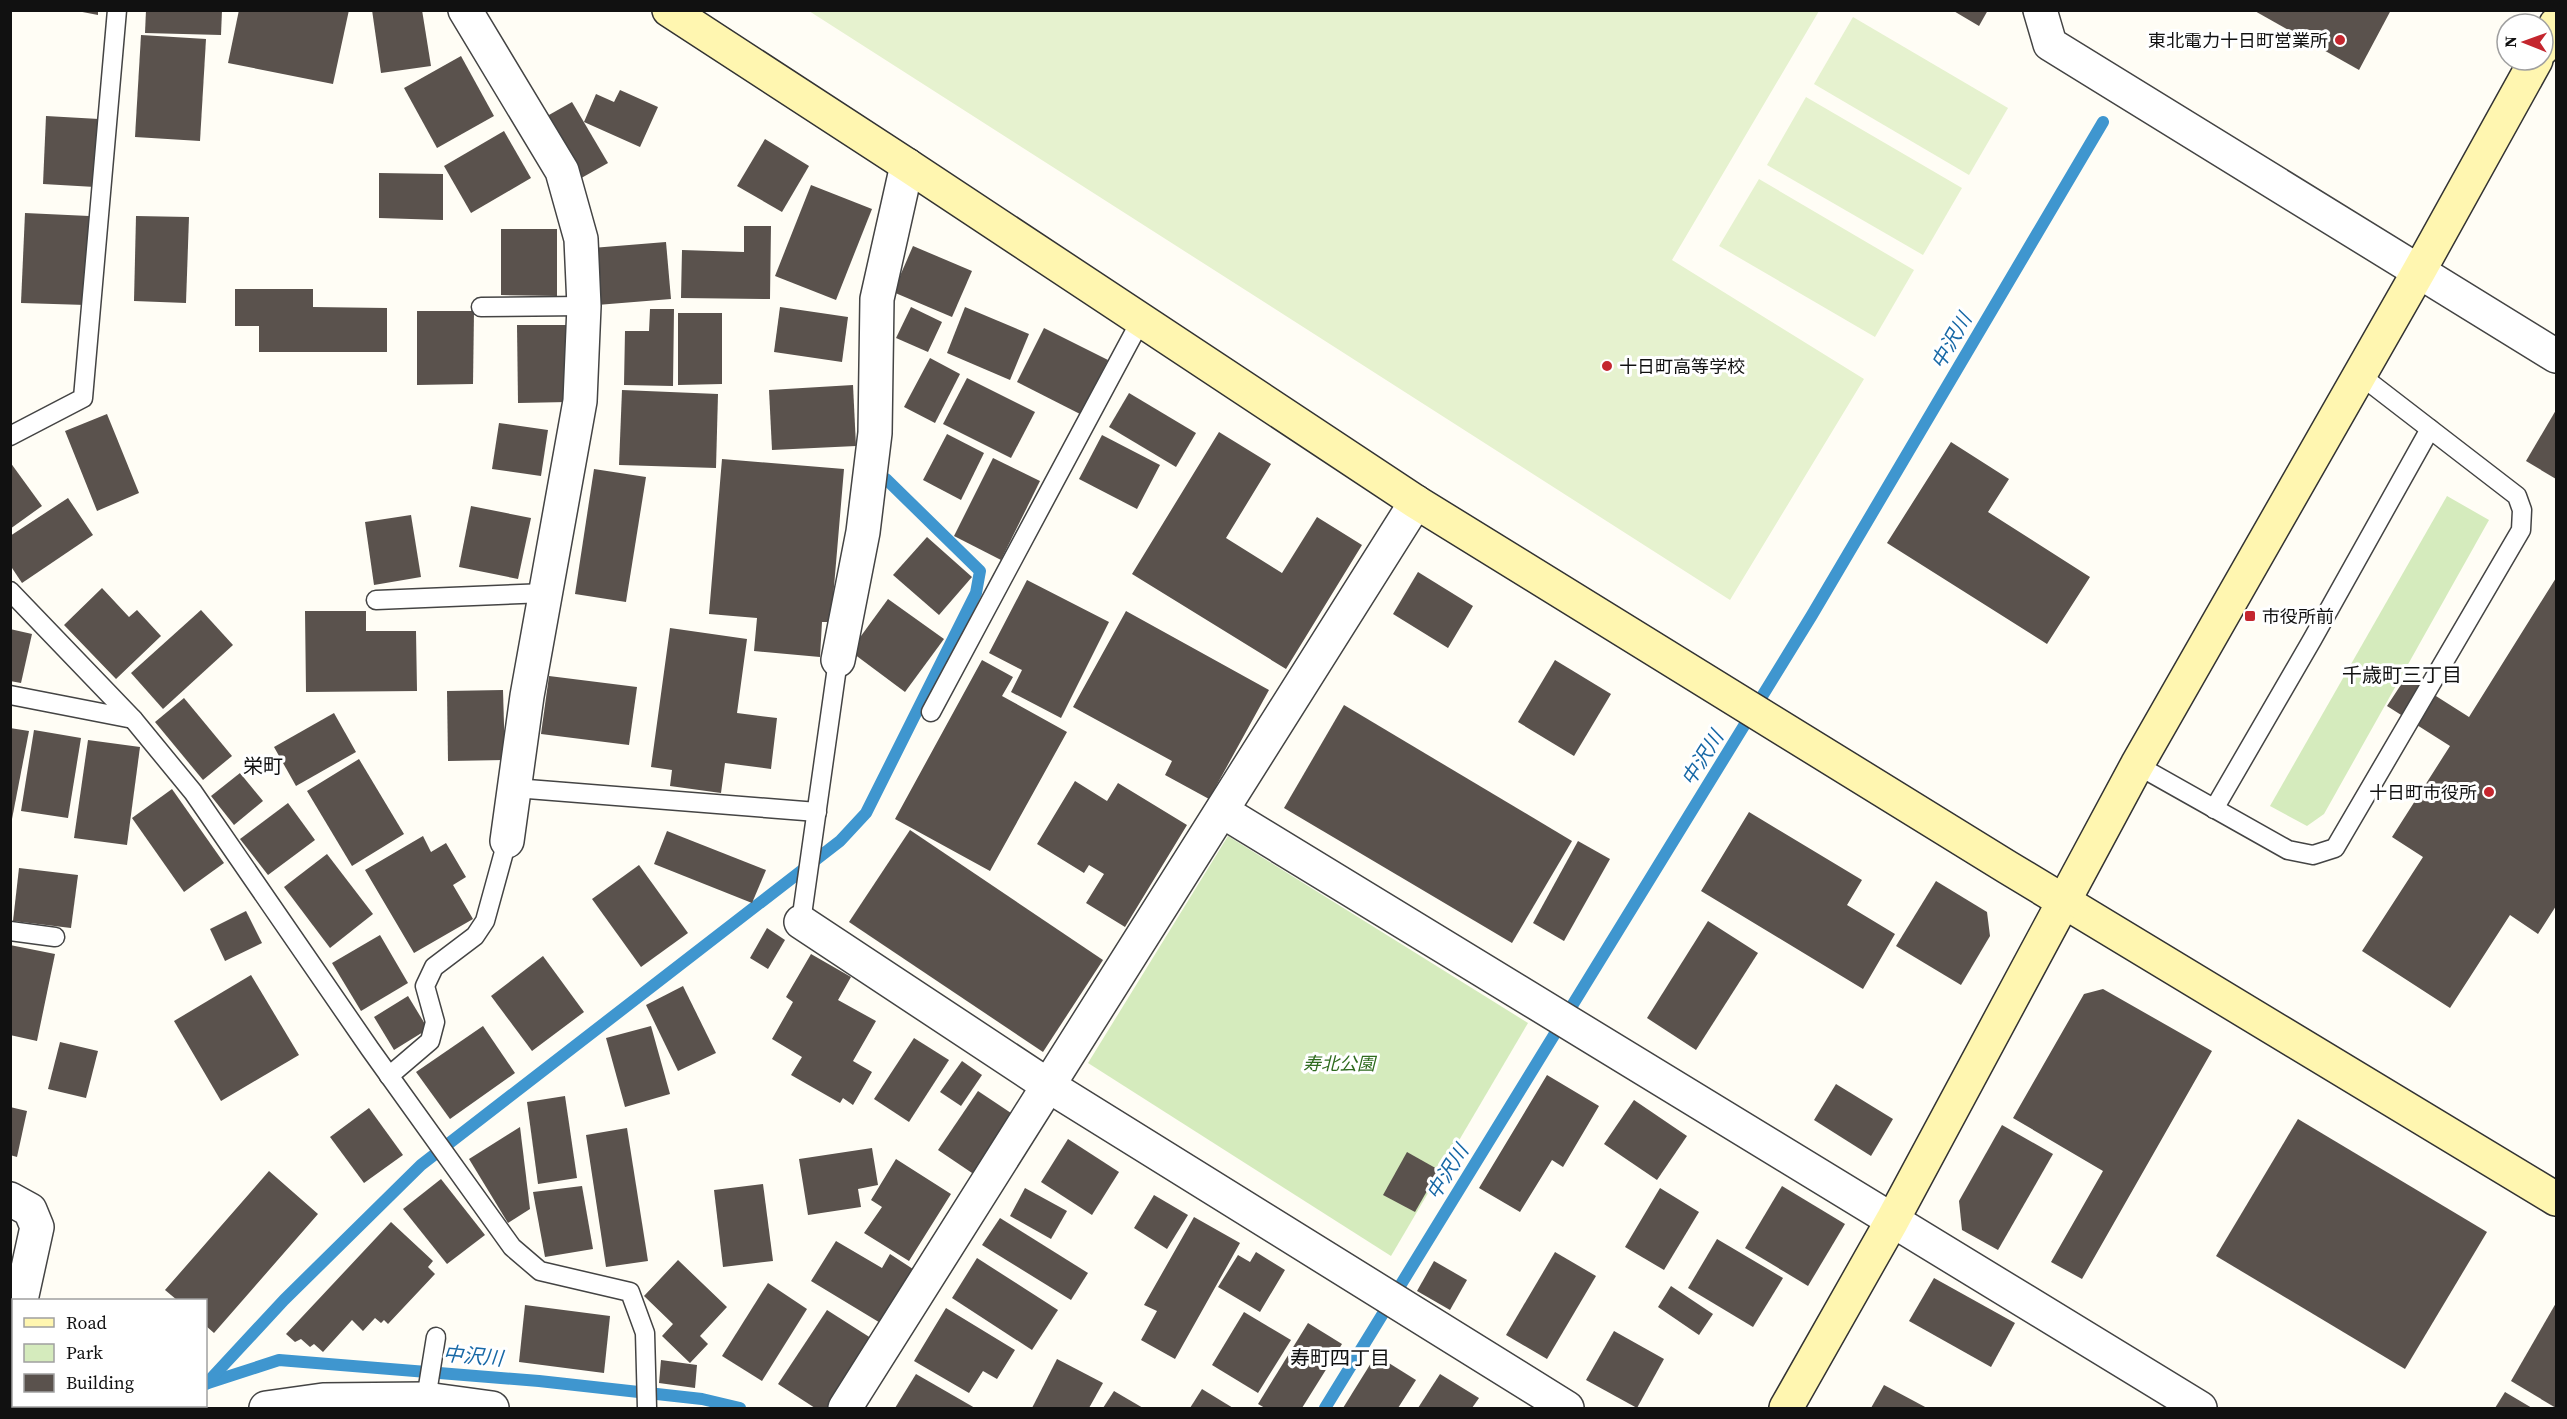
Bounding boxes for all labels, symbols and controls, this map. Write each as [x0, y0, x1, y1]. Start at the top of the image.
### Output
north arrow [2495, 12, 2555, 72]
place label: 東北電力十日町営業所 [2148, 28, 2328, 53]
marker: 東北電力十日町営業所 [2333, 33, 2347, 47]
text: N [2499, 35, 2521, 48]
water label: 中沢川 [1924, 306, 1979, 374]
place label: 十日町高等学校 [1619, 354, 1745, 379]
marker: 十日町高等学校 [1600, 359, 1614, 373]
place label: 市役所前 [2262, 604, 2334, 629]
marker: 市役所前 [2243, 609, 2257, 623]
district label: 千歳町三丁目 [2342, 661, 2462, 689]
water label: 中沢川 [1674, 723, 1731, 791]
district label: 栄町 [243, 752, 283, 780]
place label: 十日町市役所 [2369, 780, 2477, 805]
marker: 十日町市役所 [2482, 785, 2496, 799]
park label: 寿北公園 [1303, 1051, 1378, 1076]
water label: 中沢川 [1419, 1137, 1476, 1205]
legend [12, 1299, 207, 1407]
text: Road [66, 1310, 107, 1335]
water label: 中沢川 [442, 1339, 506, 1373]
text: Park [66, 1340, 103, 1365]
district label: 寿町四丁目 [1290, 1344, 1390, 1372]
text: Building [66, 1370, 134, 1395]

